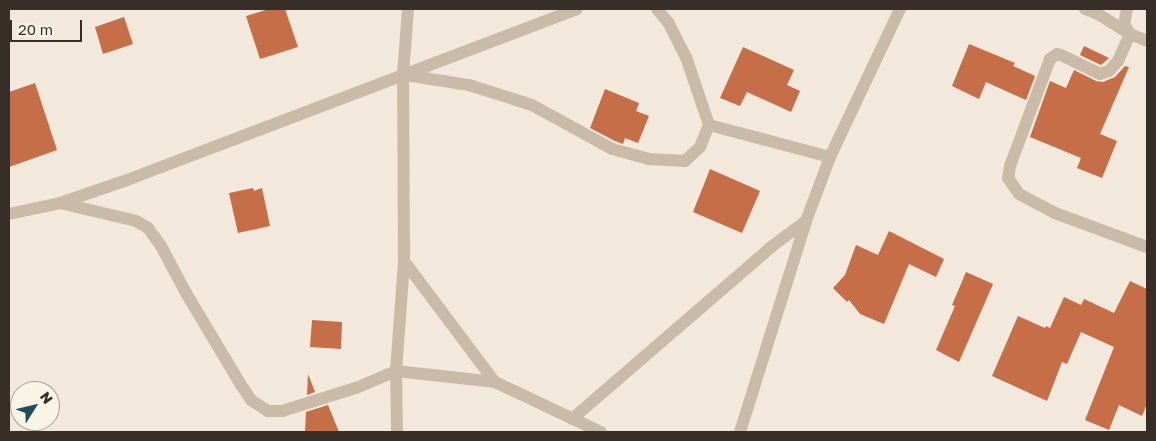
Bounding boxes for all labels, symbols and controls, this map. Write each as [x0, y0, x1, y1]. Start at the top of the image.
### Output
scale bar [12, 10, 85, 42]
text: 20 m [18, 20, 53, 38]
north arrow [10, 381, 60, 431]
text: N [37, 388, 57, 407]

